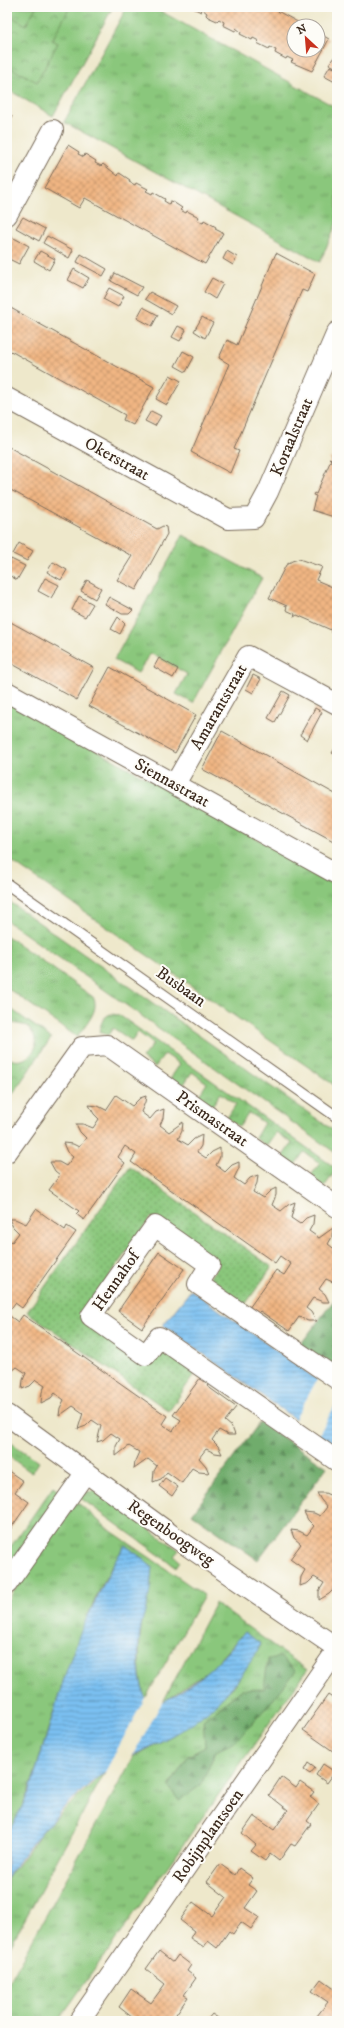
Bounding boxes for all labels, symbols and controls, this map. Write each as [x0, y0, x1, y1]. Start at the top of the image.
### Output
north arrow [286, 18, 326, 58]
text: N [295, 22, 309, 38]
street label: Koraalstraat [266, 394, 319, 480]
street label: Okerstraat [81, 432, 154, 486]
street label: Amarantstraat [185, 659, 253, 754]
street label: Siennastraat [131, 753, 214, 813]
street label: Busbaan [152, 962, 210, 1012]
street label: Prismastraat [171, 1086, 253, 1152]
street label: Hennahof [87, 1245, 146, 1315]
street label: Regenboogweg [123, 1495, 220, 1572]
street label: Robijnplantsoen [168, 1785, 249, 1887]

